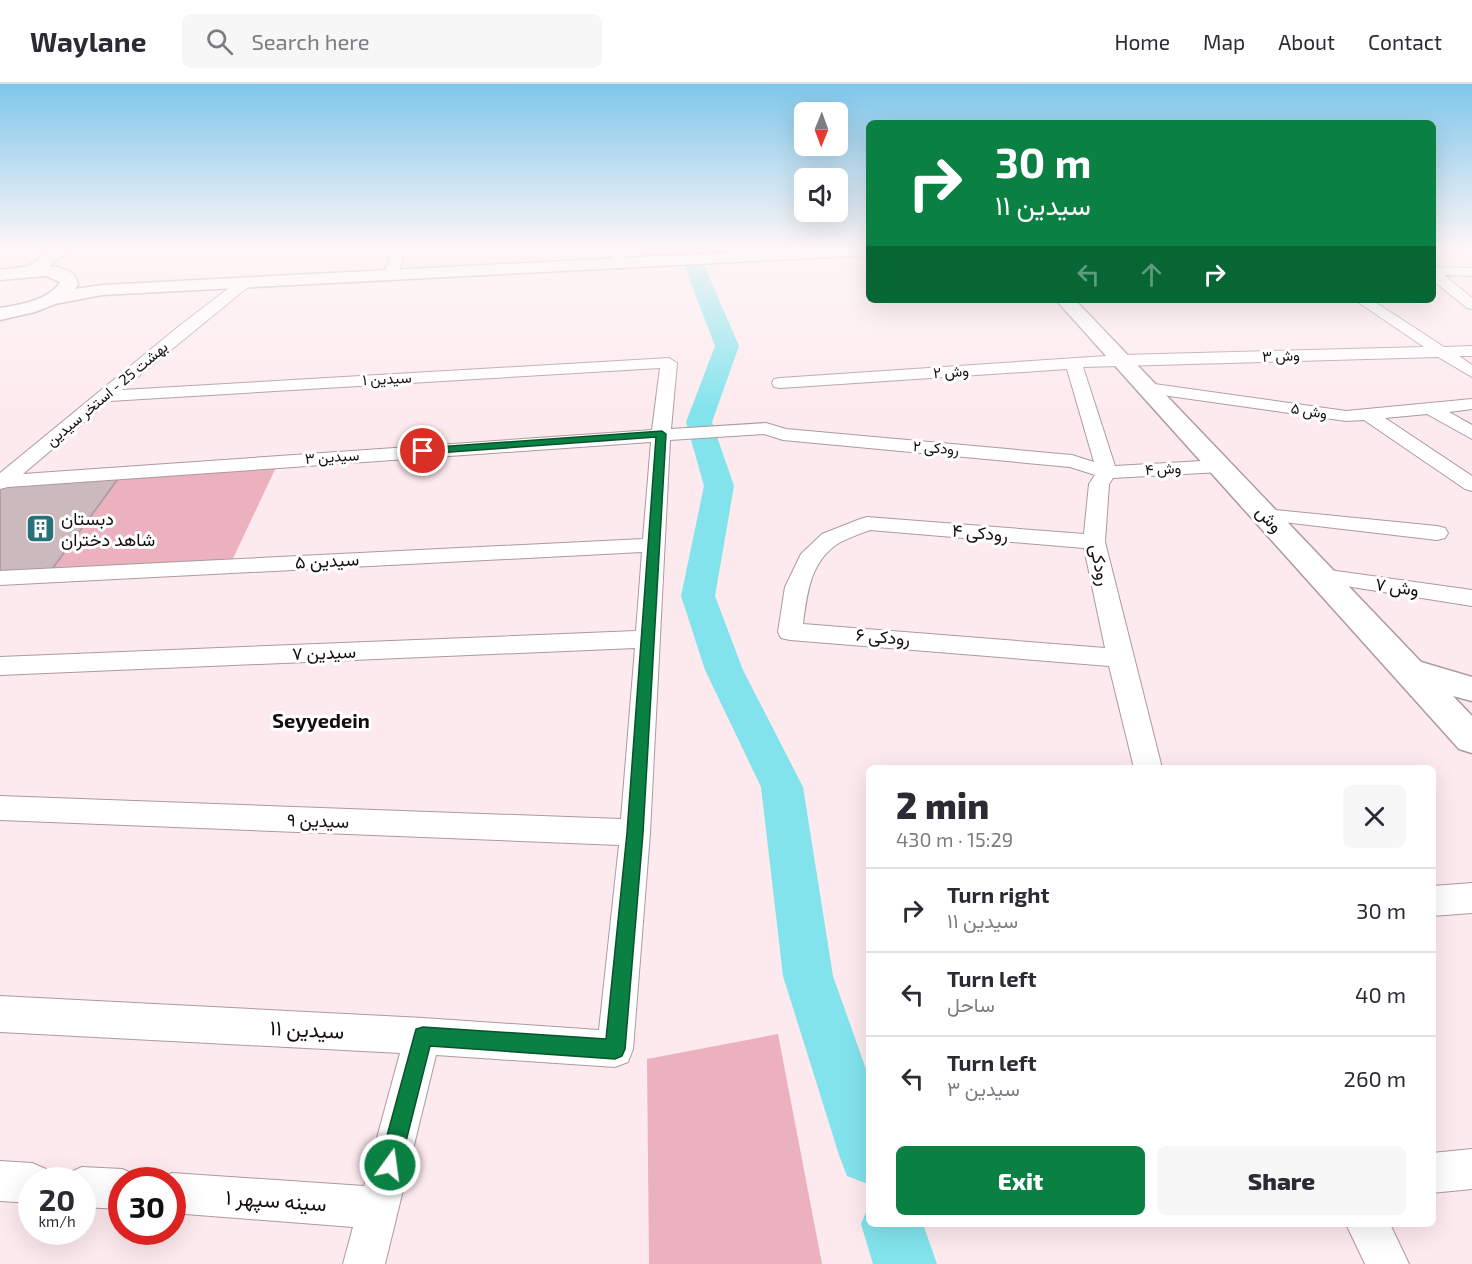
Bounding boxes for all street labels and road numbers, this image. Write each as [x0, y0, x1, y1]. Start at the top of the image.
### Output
street label: بهشت 25 - استخر سیدین [42, 337, 172, 451]
street label: وش ۳ [1262, 345, 1300, 367]
street label: وش ۲ [933, 361, 969, 383]
street label: سیدین ۱ [362, 368, 412, 390]
street label: وش ۵ [1289, 398, 1329, 424]
street label: رودکی ۲ [912, 436, 960, 460]
street label: سیدین ۳ [304, 445, 360, 469]
street label: وش ۴ [1144, 458, 1182, 480]
street label: وش [1251, 500, 1288, 537]
street label: رودکی ۴ [951, 519, 1009, 546]
street label: رودکی [1085, 542, 1116, 588]
street label: سیدین ۵ [294, 547, 360, 574]
street label: وش ۷ [1374, 572, 1420, 601]
street label: رودکی ۶ [855, 623, 911, 650]
street label: سیدین ۷ [292, 640, 356, 665]
street label: ۹ سیدین [287, 808, 350, 833]
street label: ۱۱ سیدین [269, 1014, 345, 1044]
street label: ۱ سینه سپهر [224, 1183, 328, 1219]

